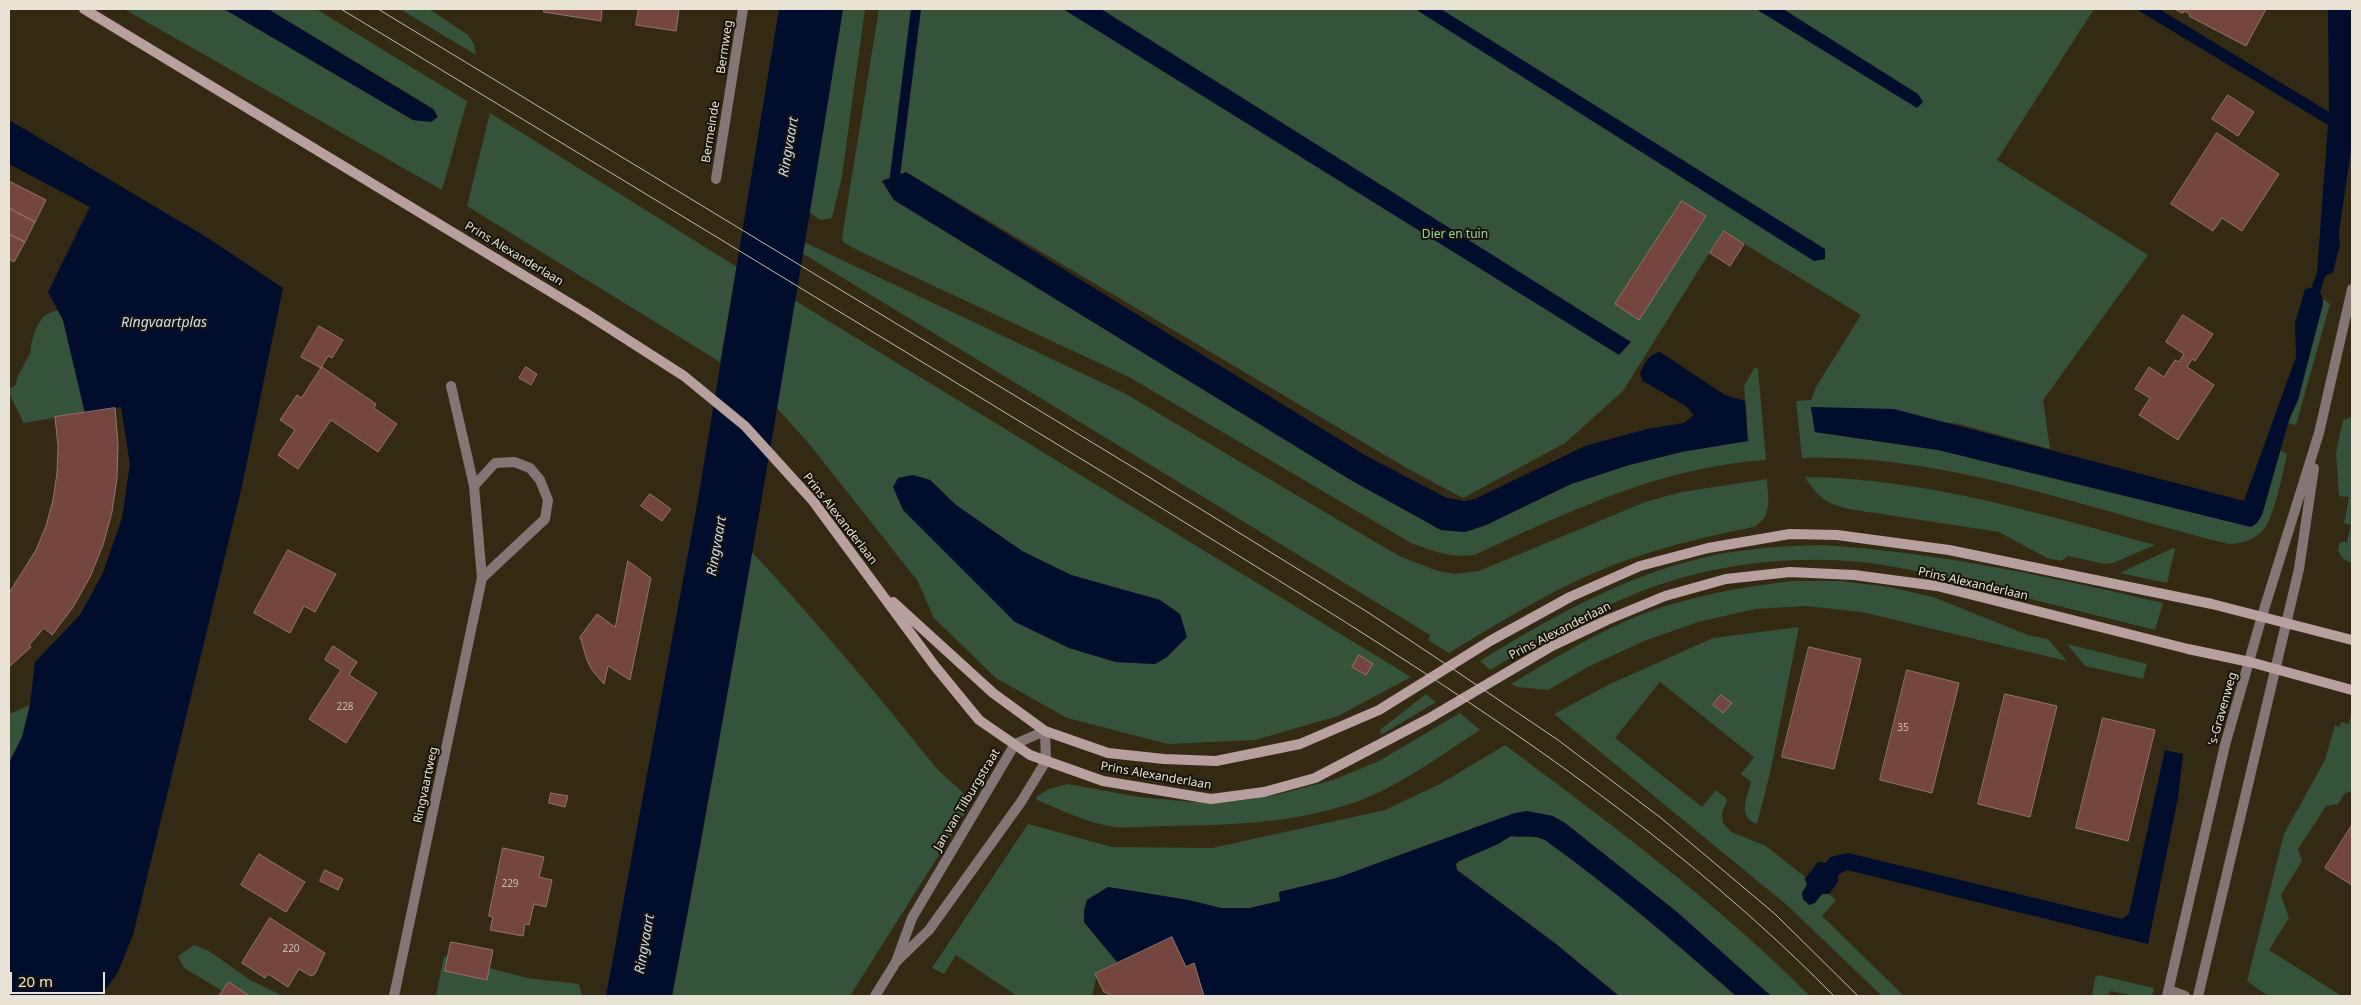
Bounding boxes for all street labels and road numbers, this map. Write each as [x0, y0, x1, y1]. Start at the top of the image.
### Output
street label: Bermweg [714, 19, 736, 75]
street label: Bermeinde [699, 100, 723, 164]
street label: Prins Alexanderlaan [462, 219, 566, 289]
street label: Prins Alexanderlaan [800, 470, 880, 568]
street label: Prins Alexanderlaan [1917, 564, 2029, 604]
street label: Prins Alexanderlaan [1507, 599, 1613, 663]
street label: 's-Gravenweg [2206, 670, 2240, 748]
street label: Ringvaartweg [411, 745, 441, 825]
street label: Jan van Tilburgstraat [931, 746, 1003, 854]
street label: Prins Alexanderlaan [1099, 759, 1213, 793]

